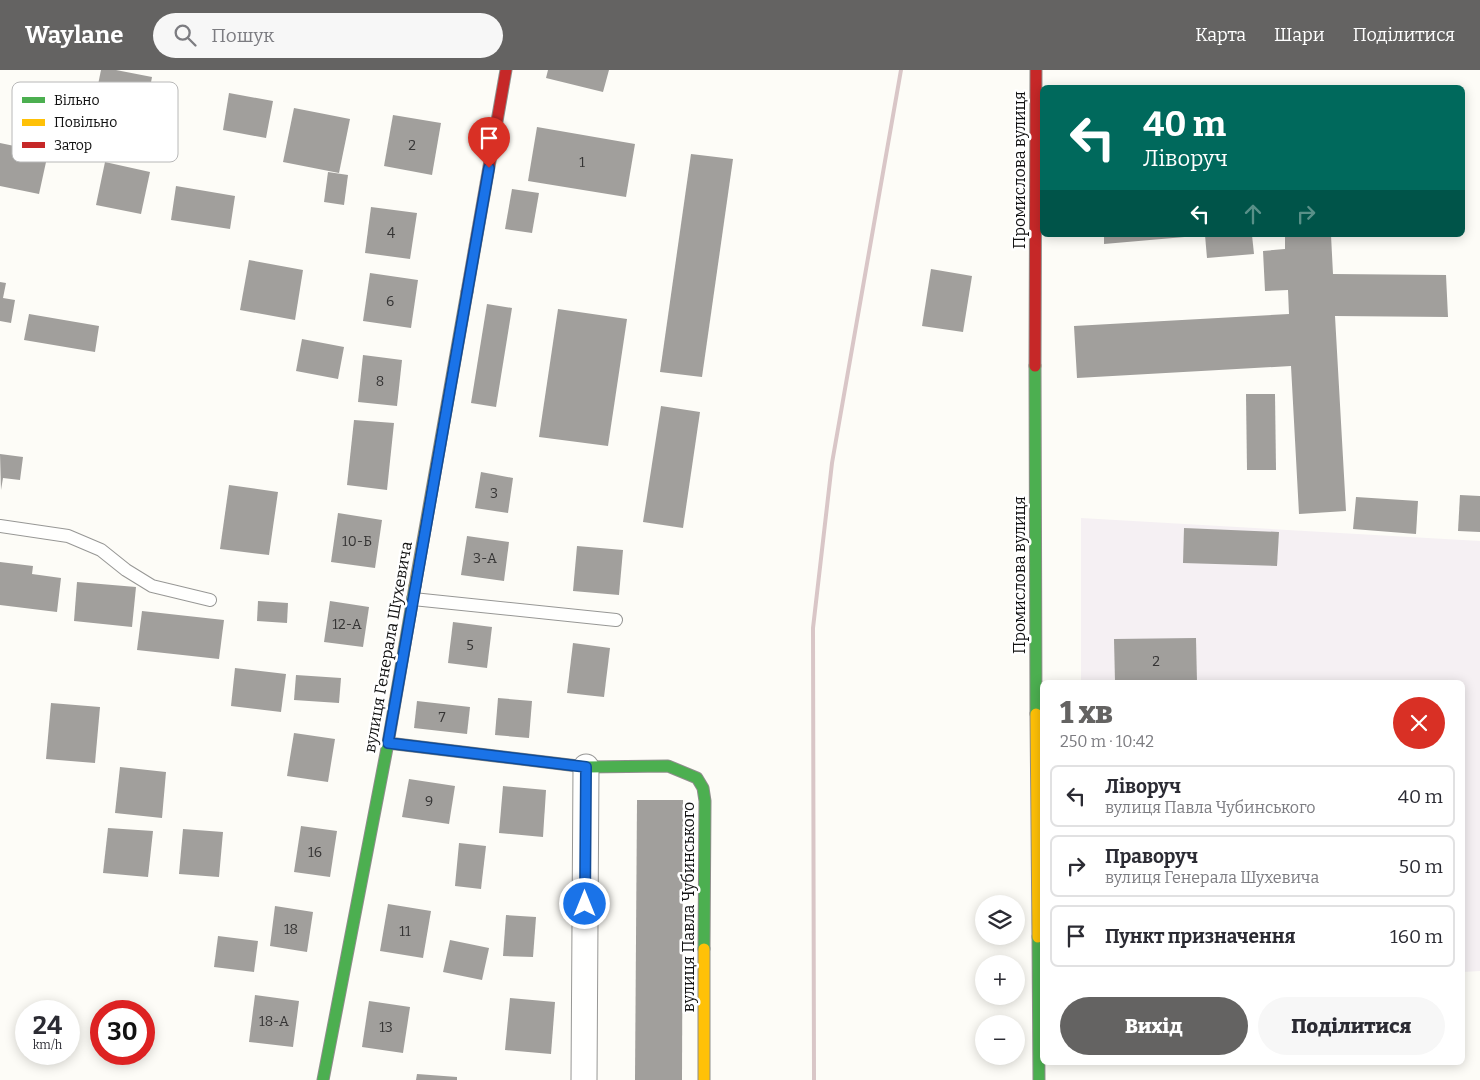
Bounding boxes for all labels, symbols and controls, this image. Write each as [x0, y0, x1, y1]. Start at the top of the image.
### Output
search box [153, 13, 503, 58]
text: Waylane [25, 21, 123, 49]
icon: search [171, 21, 199, 49]
text: Пошук [211, 24, 274, 47]
text: Карта [1195, 24, 1246, 46]
text: Шари [1274, 24, 1325, 46]
text: Поділитися [1353, 24, 1455, 46]
legend [12, 82, 178, 162]
street label: Промислова вулиця [1010, 91, 1029, 249]
text: Вільно [54, 92, 99, 109]
text: 40 m [1143, 103, 1226, 145]
icon: left [1060, 105, 1125, 170]
text: Повільно [54, 114, 117, 131]
pin [468, 117, 510, 168]
icon: arrive [475, 124, 503, 152]
text: Затор [54, 137, 92, 154]
house number: 2 [408, 137, 416, 154]
text: Ліворуч [1143, 145, 1228, 172]
house number: 1 [579, 154, 585, 171]
icon: left [1186, 200, 1214, 228]
icon: ahead [1239, 200, 1267, 228]
icon: right [1292, 200, 1320, 228]
house number: 4 [387, 225, 395, 242]
house number: 6 [386, 293, 394, 310]
house number: 8 [376, 373, 384, 390]
house number: 3 [490, 485, 498, 502]
street label: Промислова вулиця [1010, 496, 1029, 654]
house number: 10-Б [342, 533, 372, 550]
street label: вулиця Генерала Шухевича [360, 540, 416, 754]
house number: 3-А [473, 550, 497, 567]
house number: 12-А [332, 616, 362, 633]
house number: 5 [466, 637, 474, 654]
house number: 2 [1152, 653, 1160, 670]
text: 1 хв [1060, 695, 1113, 731]
button: close [1393, 697, 1445, 749]
house number: 7 [438, 709, 446, 726]
text: 250 m · 10:42 [1060, 732, 1154, 751]
text: Ліворуч [1105, 775, 1181, 798]
icon: left [1062, 782, 1090, 810]
text: 40 m [1398, 785, 1443, 808]
house number: 9 [425, 793, 433, 810]
text: вулиця Павла Чубинського [1105, 798, 1315, 817]
street label: вулиця Павла Чубинського [679, 802, 698, 1012]
house number: 16 [308, 844, 322, 861]
text: Праворуч [1105, 845, 1198, 868]
icon: right [1062, 852, 1090, 880]
text: 50 m [1399, 855, 1443, 878]
text: вулиця Генерала Шухевича [1105, 868, 1319, 887]
position arrow [558, 877, 610, 929]
map controls [975, 895, 1025, 1065]
button: layers [975, 895, 1025, 945]
house number: 18 [284, 921, 298, 938]
icon: arrive [1062, 922, 1090, 950]
house number: 11 [399, 923, 411, 940]
text: Пункт призначення [1105, 925, 1296, 948]
text: 160 m [1390, 925, 1443, 948]
button: + [975, 955, 1025, 1005]
button: Вихід [1060, 997, 1248, 1055]
button: Поділитися [1258, 997, 1445, 1055]
speed limit sign: 30 [90, 1000, 155, 1065]
text: 24 [33, 1011, 62, 1041]
house number: 18-А [259, 1013, 289, 1030]
button: − [975, 1015, 1025, 1065]
house number: 13 [379, 1019, 393, 1036]
text: km/h [33, 1038, 62, 1052]

